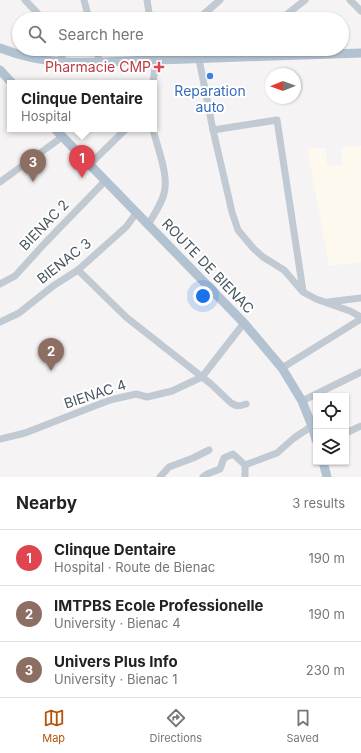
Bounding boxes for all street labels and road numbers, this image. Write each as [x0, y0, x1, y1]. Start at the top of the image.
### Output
street label: BIENAC 2 [15, 196, 72, 253]
street label: ROUTE DE BIENAC [159, 215, 258, 317]
street label: BIENAC 3 [33, 234, 94, 287]
street label: BIENAC 4 [62, 376, 128, 412]

